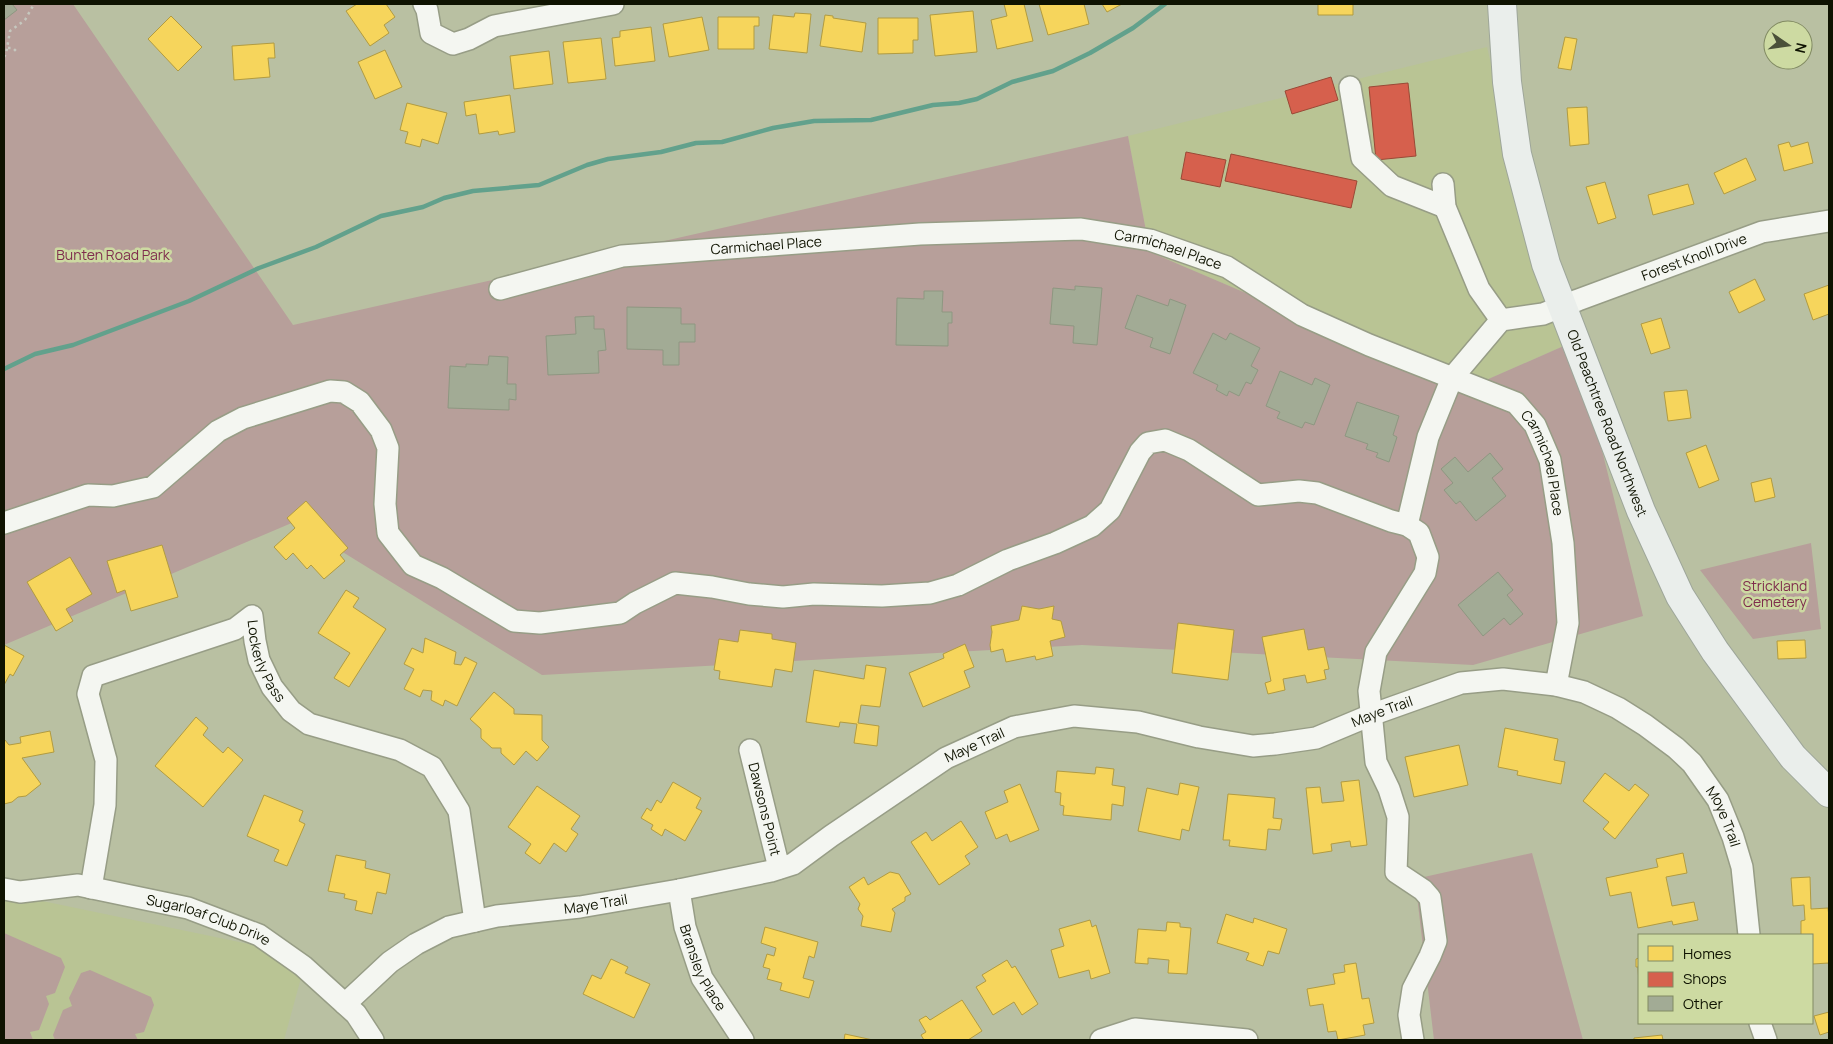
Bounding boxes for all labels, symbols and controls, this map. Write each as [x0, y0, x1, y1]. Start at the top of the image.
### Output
north arrow [1763, 20, 1813, 70]
text: N [1791, 41, 1812, 55]
street label: Carmichael Place [1113, 224, 1225, 274]
street label: Forest Knoll Drive [1639, 228, 1749, 285]
street label: Carmichael Place [710, 231, 822, 258]
park label: Bunten Road Park [56, 245, 171, 264]
street label: Old Peachtree Road Northwest [1563, 327, 1652, 520]
street label: Carmichael Place [1517, 406, 1569, 517]
park label: Strickland Cemetery [1743, 576, 1808, 611]
street label: Lockerly Pass [244, 619, 290, 706]
street label: Maye Trail [1348, 691, 1415, 731]
street label: Maye Trail [941, 723, 1007, 766]
street label: Dawsons Point [744, 761, 786, 858]
street label: Moye Trail [1702, 782, 1745, 849]
street label: Maye Trail [563, 889, 629, 918]
street label: Sugarloaf Club Drive [145, 890, 275, 949]
street label: Bransley Place [676, 922, 731, 1014]
legend [1638, 934, 1813, 1024]
text: Homes [1683, 943, 1732, 964]
text: Shops [1683, 968, 1727, 989]
text: Other [1683, 993, 1724, 1014]

